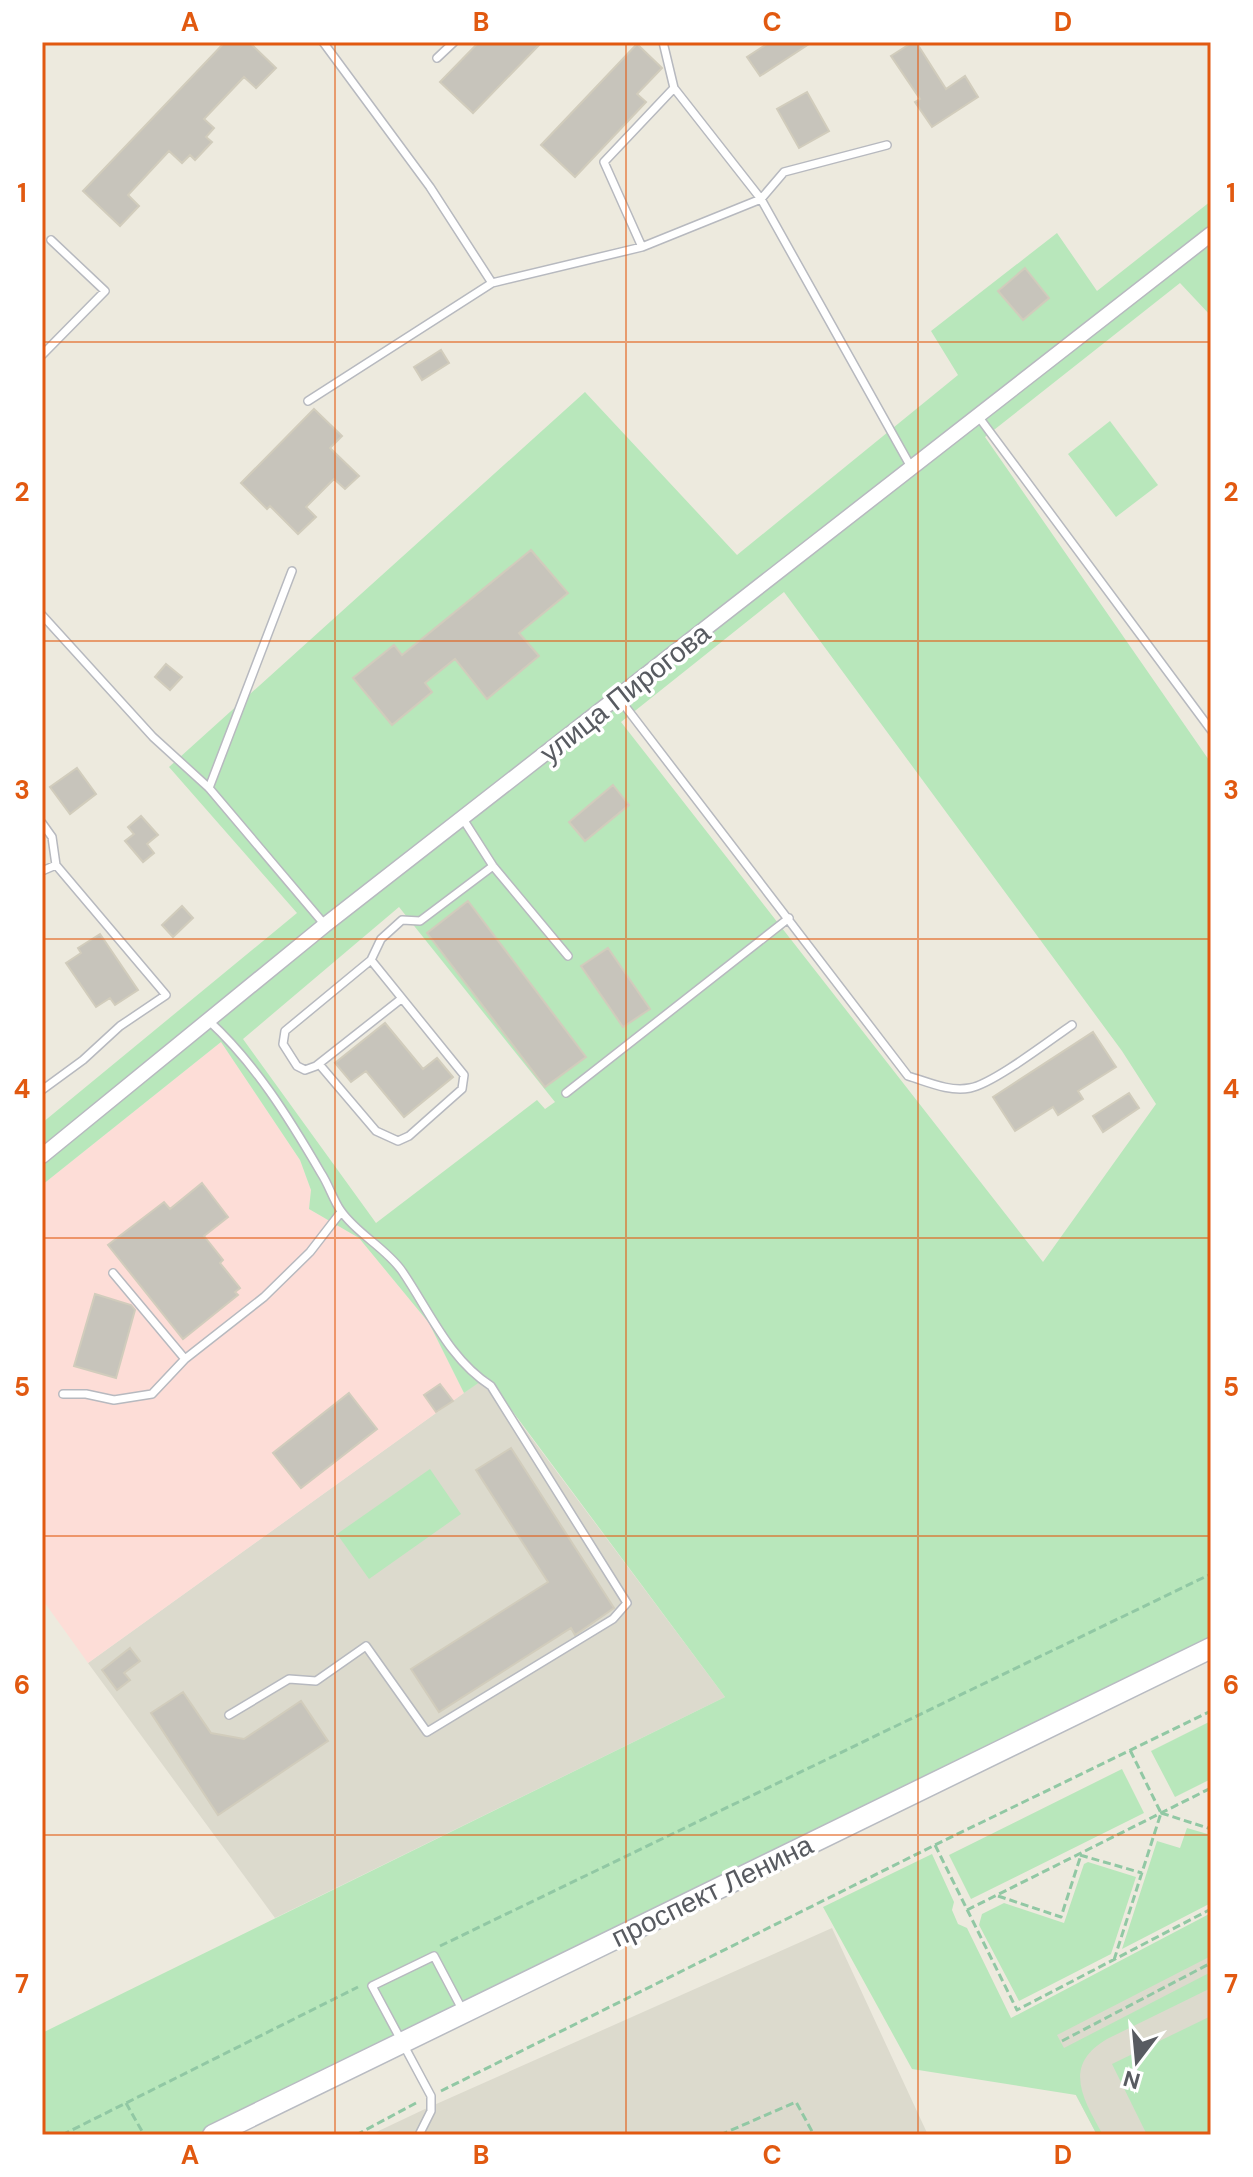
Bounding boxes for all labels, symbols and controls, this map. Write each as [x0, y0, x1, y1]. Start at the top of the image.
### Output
text: A [181, 5, 199, 39]
text: B [473, 5, 489, 39]
text: C [762, 5, 782, 39]
text: D [1054, 5, 1072, 39]
text: 1 [17, 176, 27, 210]
text: 1 [1226, 176, 1236, 210]
text: 2 [14, 475, 30, 509]
text: 2 [1223, 475, 1239, 509]
street label: улица Пирогова [532, 615, 718, 771]
text: 3 [14, 773, 30, 807]
text: 3 [1223, 773, 1239, 807]
text: 4 [14, 1072, 30, 1106]
text: 4 [1223, 1072, 1239, 1106]
text: 5 [14, 1370, 30, 1404]
text: 5 [1223, 1370, 1239, 1404]
text: 6 [14, 1668, 30, 1702]
text: 6 [1223, 1668, 1239, 1702]
street label: проспект Ленина [605, 1826, 819, 1956]
text: 7 [15, 1967, 29, 2001]
text: 7 [1224, 1967, 1238, 2001]
north arrow [1097, 2021, 1177, 2101]
text: N [1120, 2064, 1143, 2096]
text: A [181, 2138, 199, 2172]
text: B [473, 2138, 489, 2172]
text: C [762, 2138, 782, 2172]
text: D [1054, 2138, 1072, 2172]

